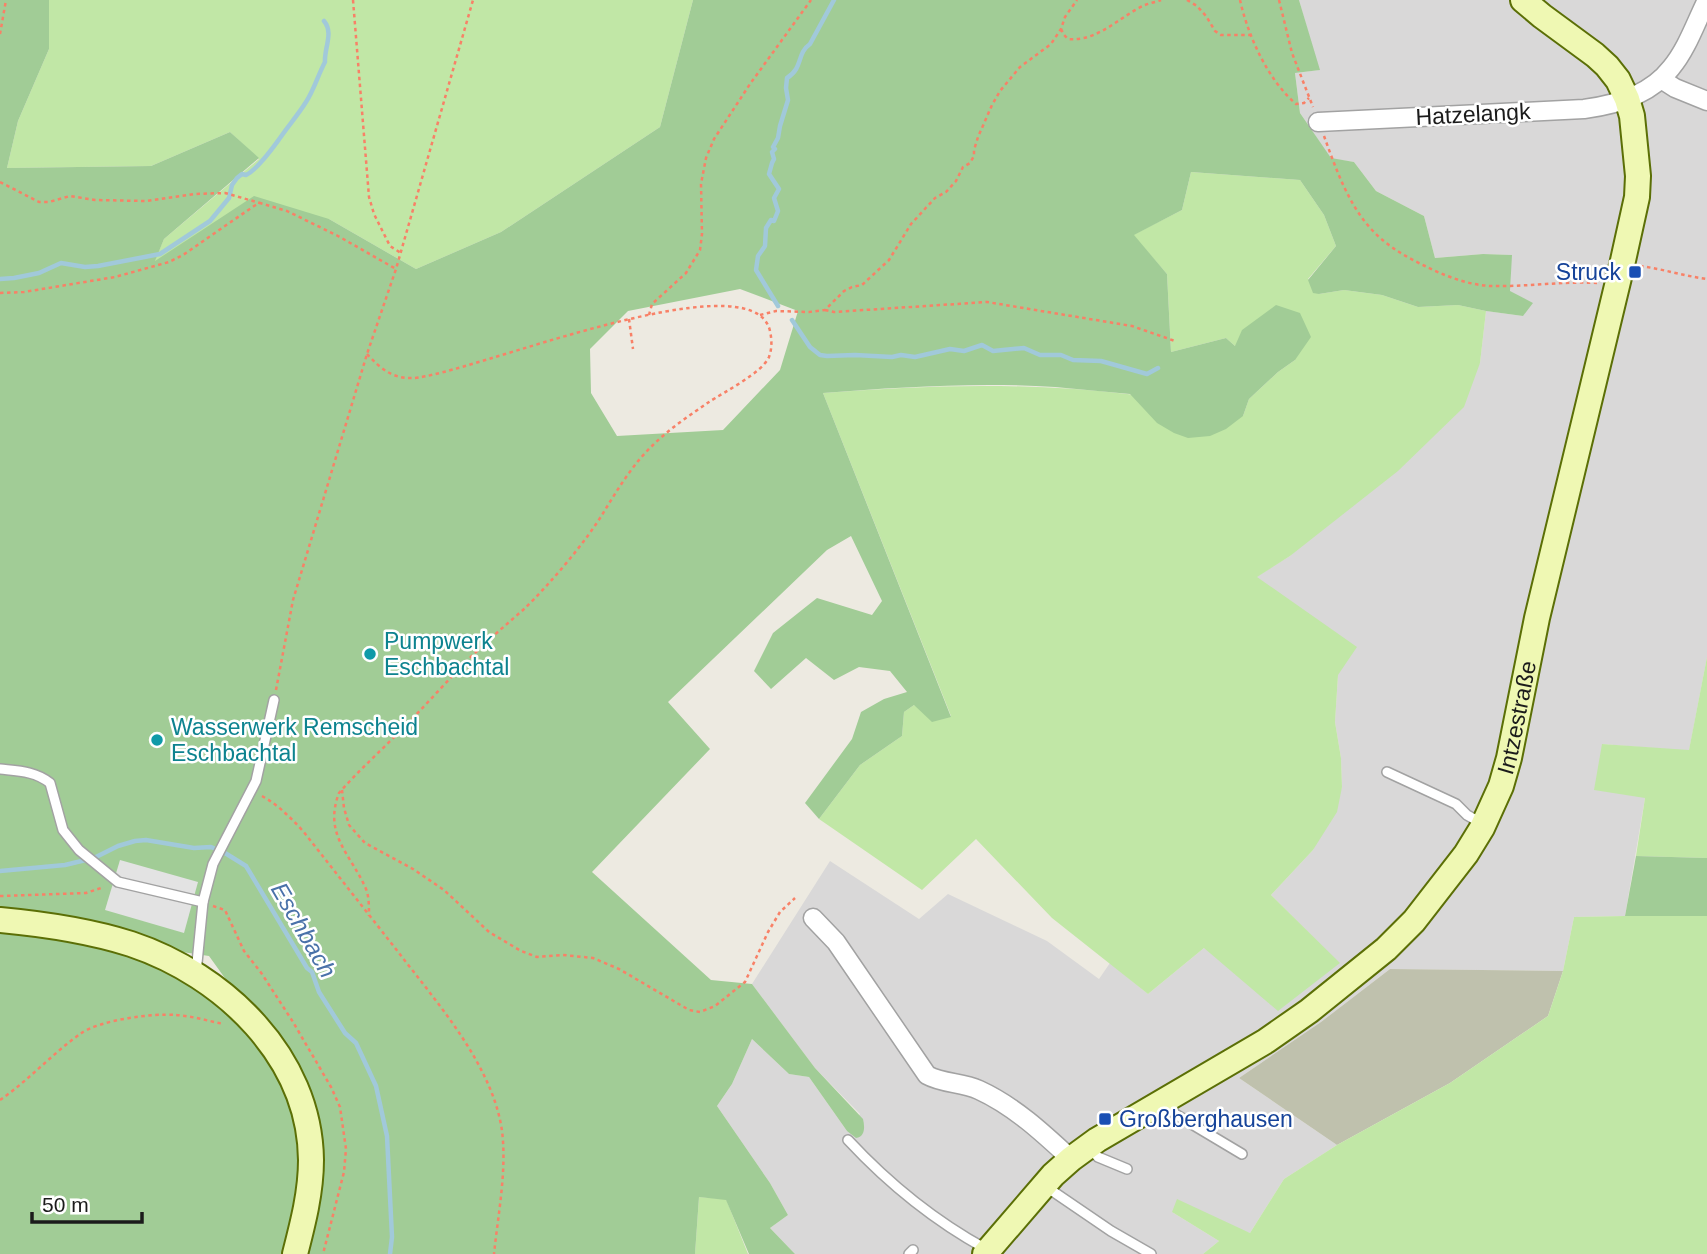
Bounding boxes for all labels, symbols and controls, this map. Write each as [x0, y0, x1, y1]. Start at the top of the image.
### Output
street label: Hatzelangk [1415, 98, 1532, 130]
place label: Struck [1556, 259, 1621, 285]
marker: Struck [1627, 264, 1643, 280]
place label: Pumpwerk Eschbachtal [384, 628, 509, 680]
marker: Pumpwerk Eschbachtal [362, 646, 378, 662]
street label: Intzestraße [1492, 659, 1541, 777]
place label: Wasserwerk Remscheid Eschbachtal [171, 714, 418, 766]
marker: Wasserwerk Remscheid Eschbachtal [149, 732, 165, 748]
water label: Eschbach [266, 878, 342, 982]
place label: Großberghausen [1119, 1106, 1293, 1132]
marker: Großberghausen [1097, 1111, 1113, 1127]
scale bar [32, 1180, 142, 1224]
text: 50 m [42, 1193, 89, 1216]

